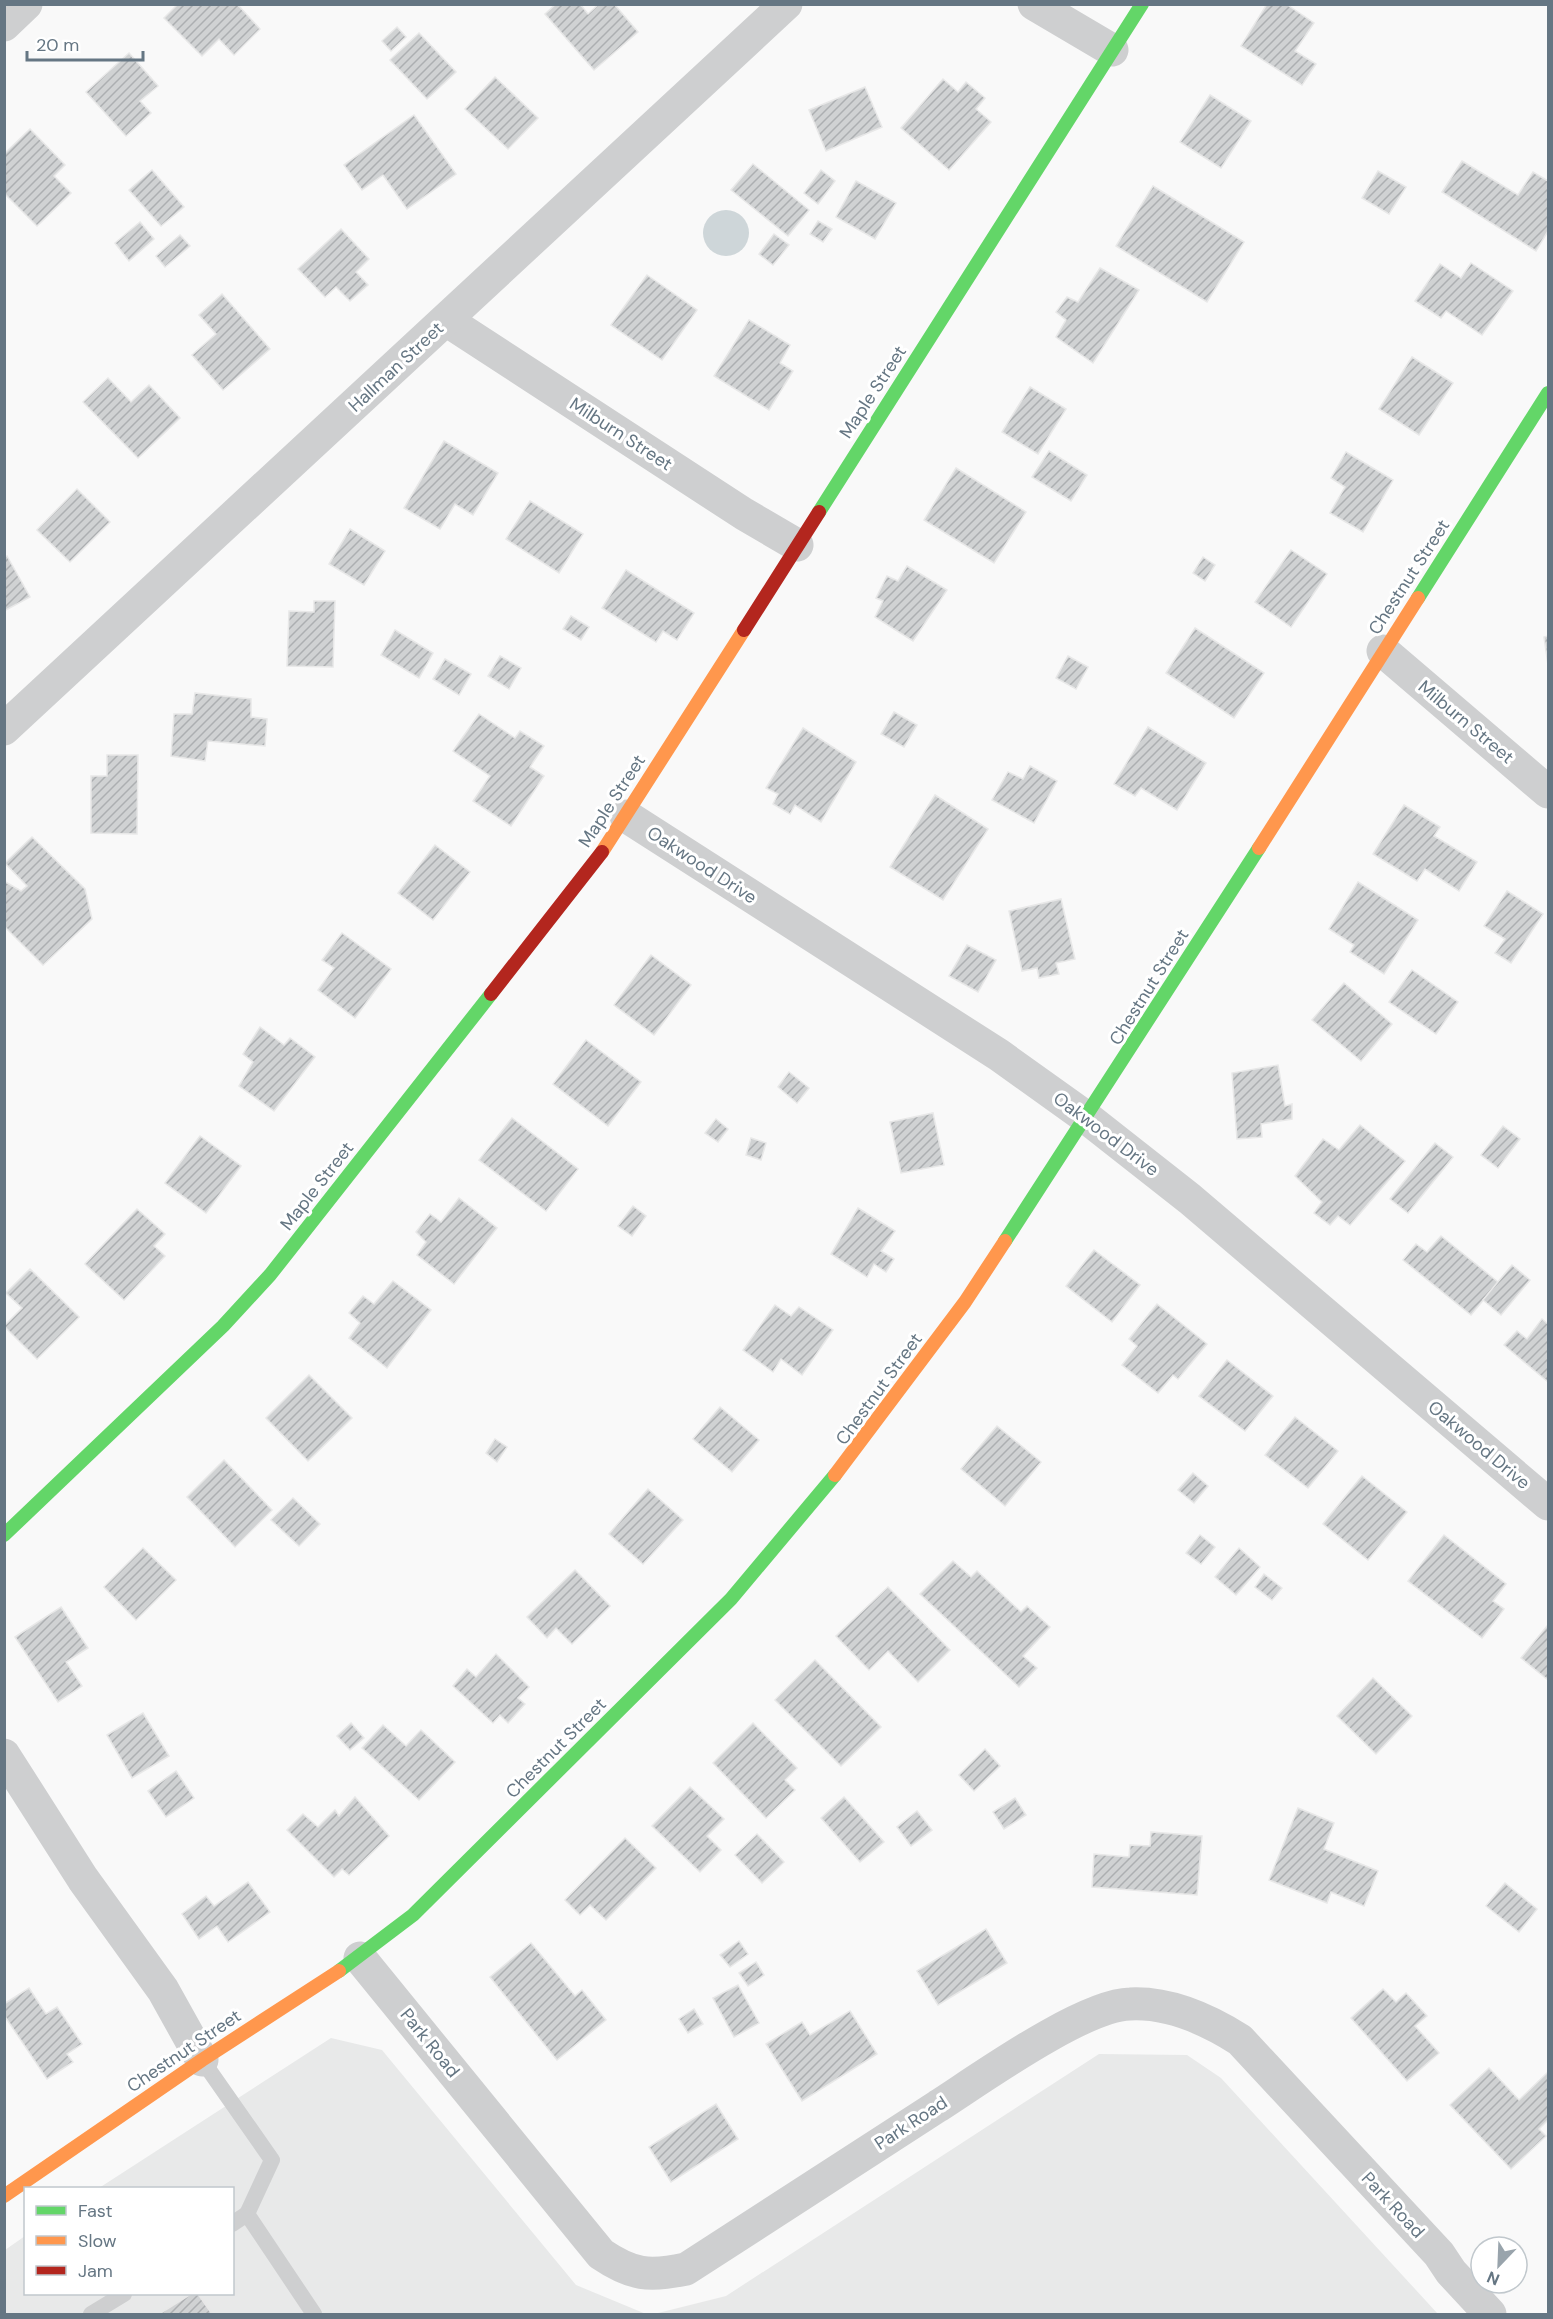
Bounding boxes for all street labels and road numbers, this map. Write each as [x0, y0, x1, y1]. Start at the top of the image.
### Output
street label: Hallman Street [343, 317, 449, 417]
street label: Maple Street [834, 341, 912, 443]
street label: Milburn Street [565, 392, 677, 476]
street label: Chestnut Street [1363, 515, 1455, 639]
street label: Milburn Street [1413, 675, 1519, 769]
street label: Maple Street [573, 750, 651, 852]
street label: Oakwood Drive [643, 821, 761, 909]
street label: Chestnut Street [1104, 924, 1194, 1050]
street label: Oakwood Drive [1048, 1086, 1164, 1182]
street label: Maple Street [275, 1137, 359, 1235]
street label: Chestnut Street [830, 1328, 928, 1450]
street label: Oakwood Drive [1423, 1395, 1535, 1495]
street label: Chestnut Street [501, 1693, 611, 1803]
street label: Park Road [395, 2003, 465, 2083]
street label: Chestnut Street [122, 2004, 246, 2098]
street label: Park Road [870, 2091, 952, 2155]
street label: Park Road [1356, 2167, 1430, 2243]

